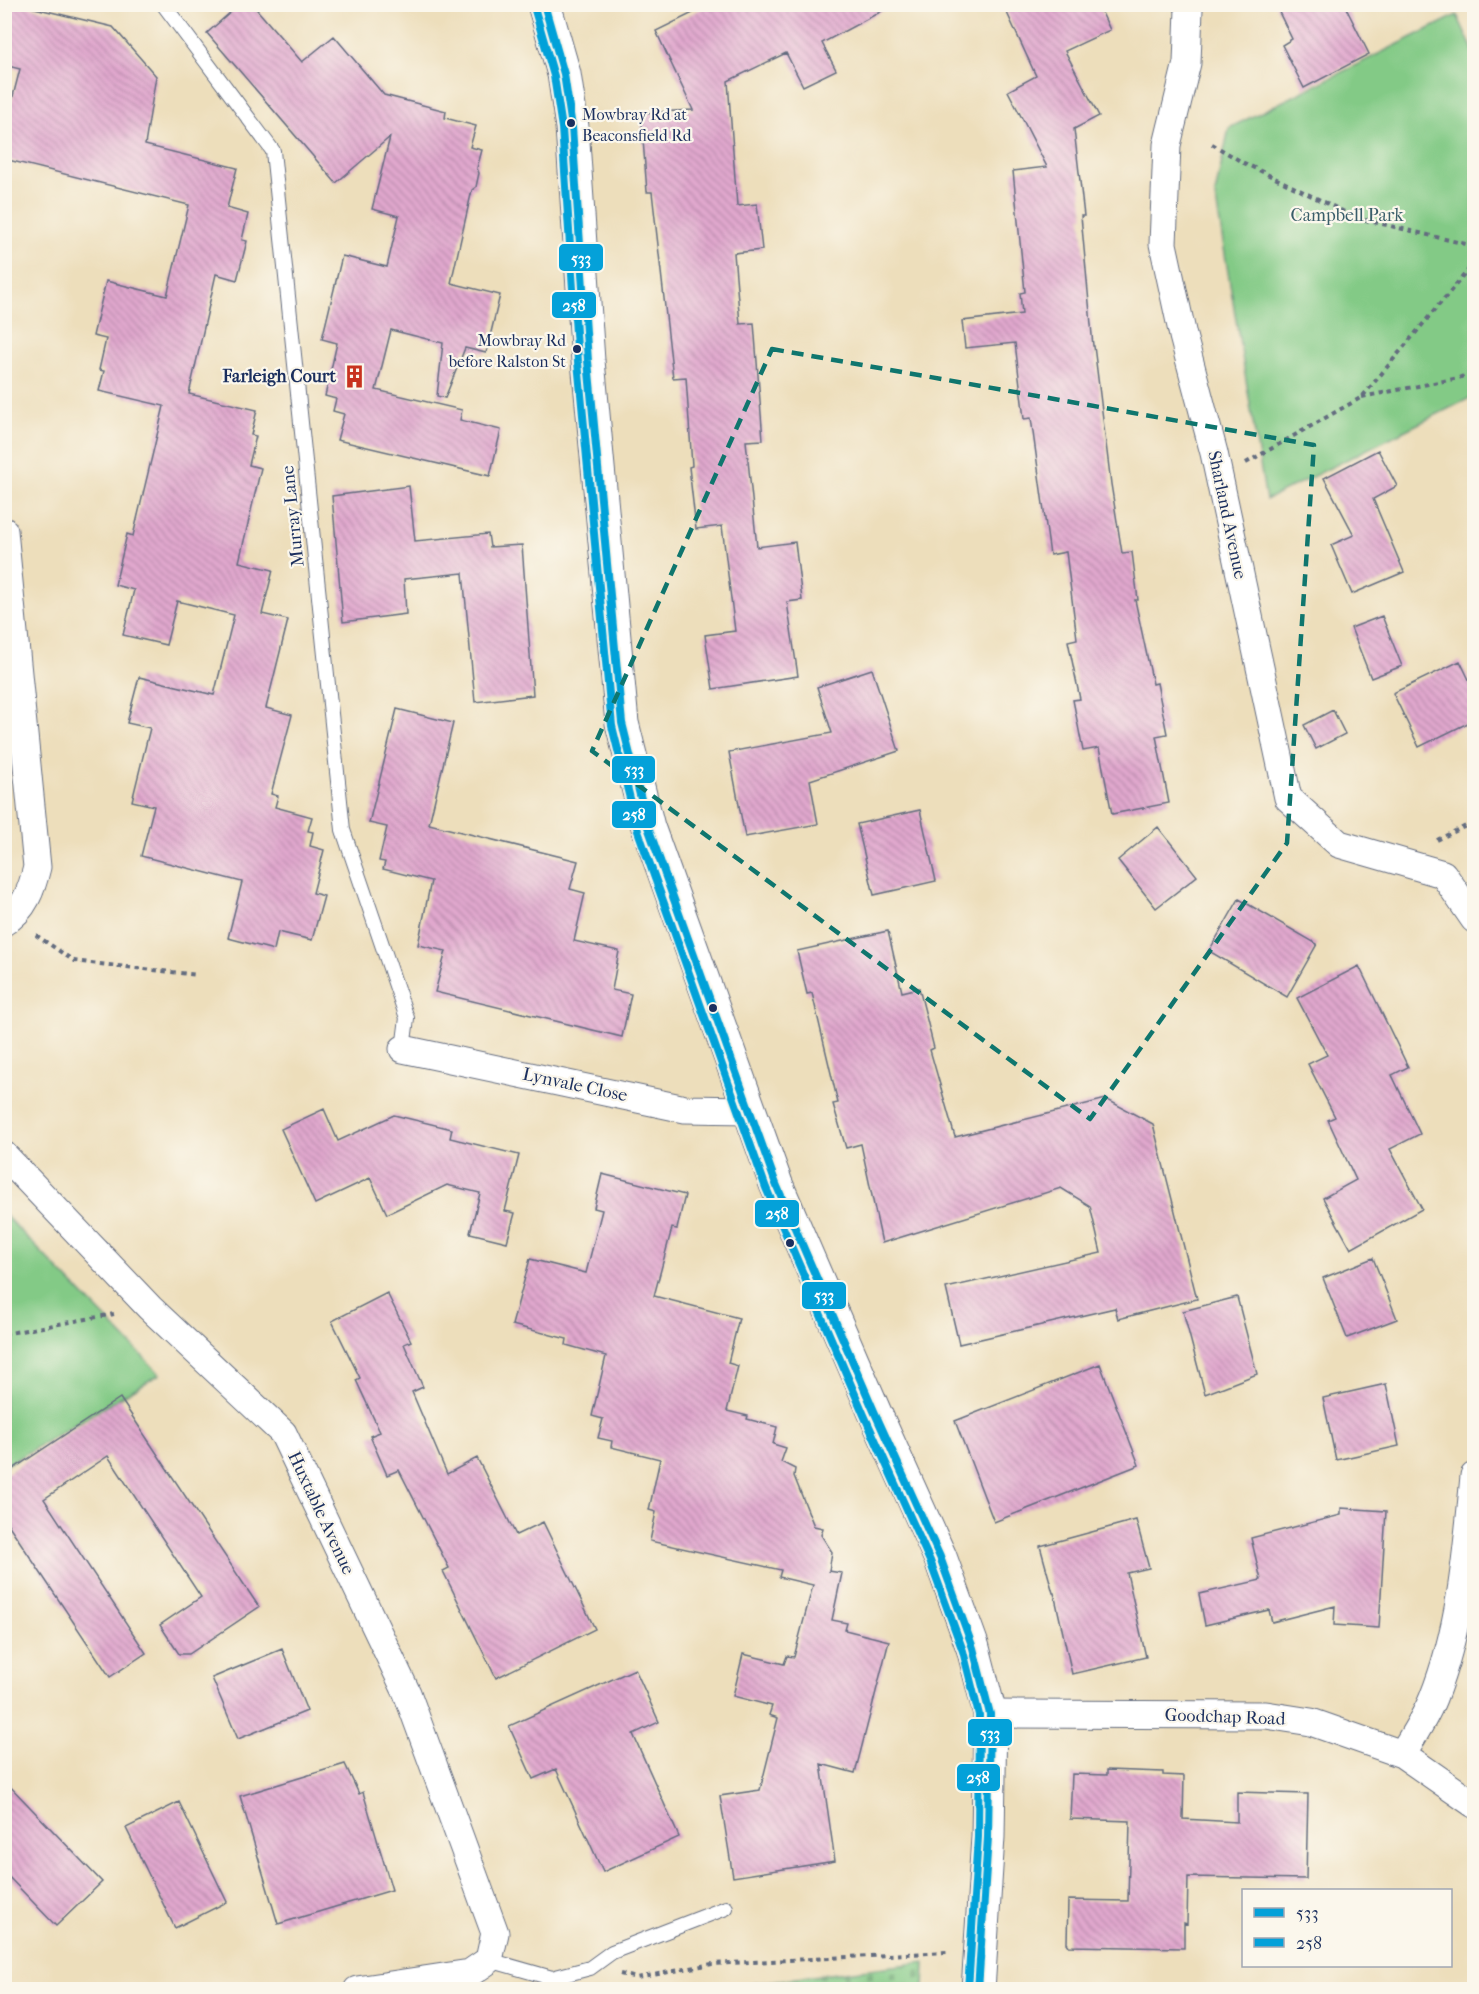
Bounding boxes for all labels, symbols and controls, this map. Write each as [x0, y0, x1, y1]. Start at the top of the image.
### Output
place label: Mowbray Rd at Beaconsfield Rd [582, 105, 692, 145]
marker: Mowbray Rd at Beaconsfield Rd [565, 117, 577, 129]
park label: Campbell Park [1291, 205, 1404, 226]
line badge: 533 [558, 243, 604, 272]
text: 533 [571, 249, 591, 269]
line badge: 258 [551, 291, 597, 319]
text: 258 [562, 296, 586, 315]
place label: Mowbray Rd before Ralston St [448, 331, 566, 371]
marker: Mowbray Rd before Ralston St [571, 343, 583, 355]
building icon: Farleigh Court [341, 363, 367, 389]
place label: Farleigh Court [222, 366, 337, 387]
street label: Sharland Avenue [1203, 449, 1251, 581]
street label: Murray Lane [277, 464, 309, 568]
line badge: 533 [611, 755, 656, 784]
text: 533 [624, 760, 644, 780]
line badge: 258 [611, 800, 657, 829]
text: 258 [622, 805, 646, 824]
unlabelled marker [707, 1002, 719, 1014]
street label: Lynvale Close [521, 1064, 629, 1106]
line badge: 258 [754, 1199, 800, 1228]
text: 258 [765, 1204, 789, 1223]
unlabelled marker [784, 1237, 796, 1249]
line badge: 533 [801, 1281, 847, 1310]
text: 533 [814, 1286, 834, 1306]
street label: Huxtable Avenue [283, 1448, 359, 1578]
street label: Goodchap Road [1164, 1704, 1286, 1730]
line badge: 533 [967, 1718, 1013, 1747]
text: 533 [980, 1724, 1000, 1744]
line badge: 258 [956, 1763, 1001, 1792]
text: 258 [966, 1768, 990, 1787]
legend [1242, 1889, 1452, 1967]
text: 533 [1296, 1903, 1319, 1924]
text: 258 [1296, 1933, 1322, 1954]

